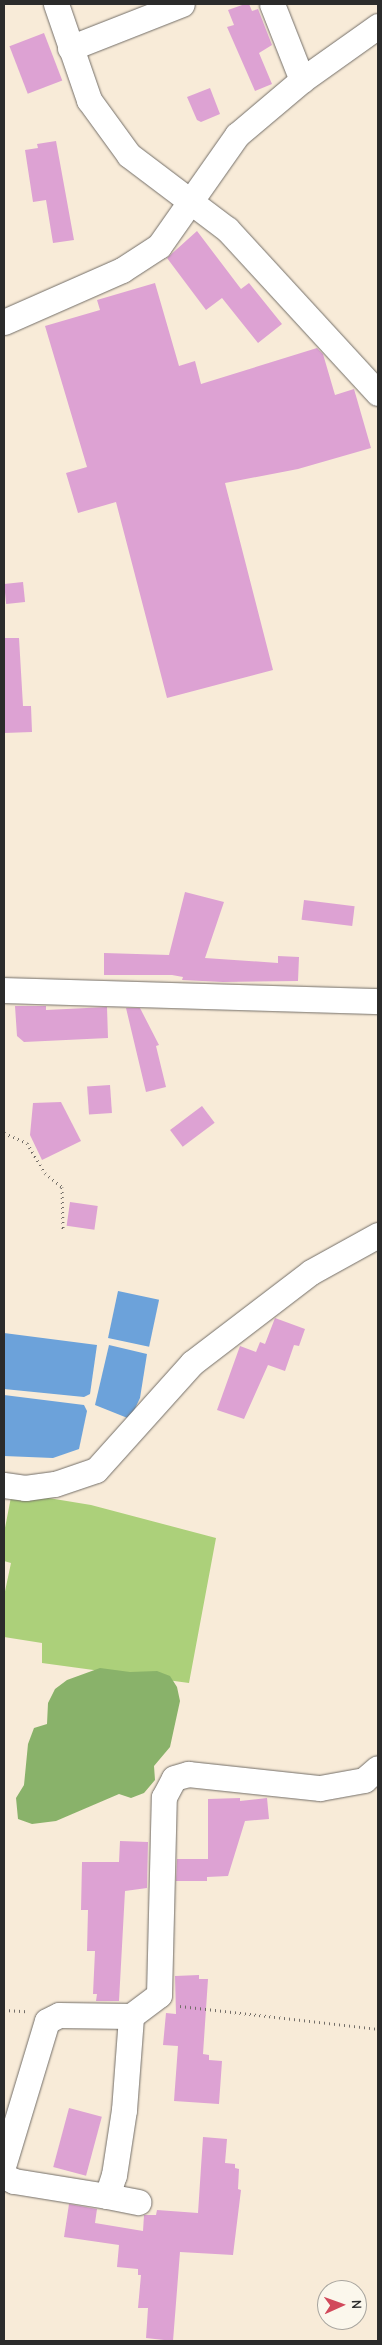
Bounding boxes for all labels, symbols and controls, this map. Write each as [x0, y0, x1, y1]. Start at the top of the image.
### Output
north arrow [317, 2280, 367, 2330]
text: N [348, 2300, 365, 2309]

